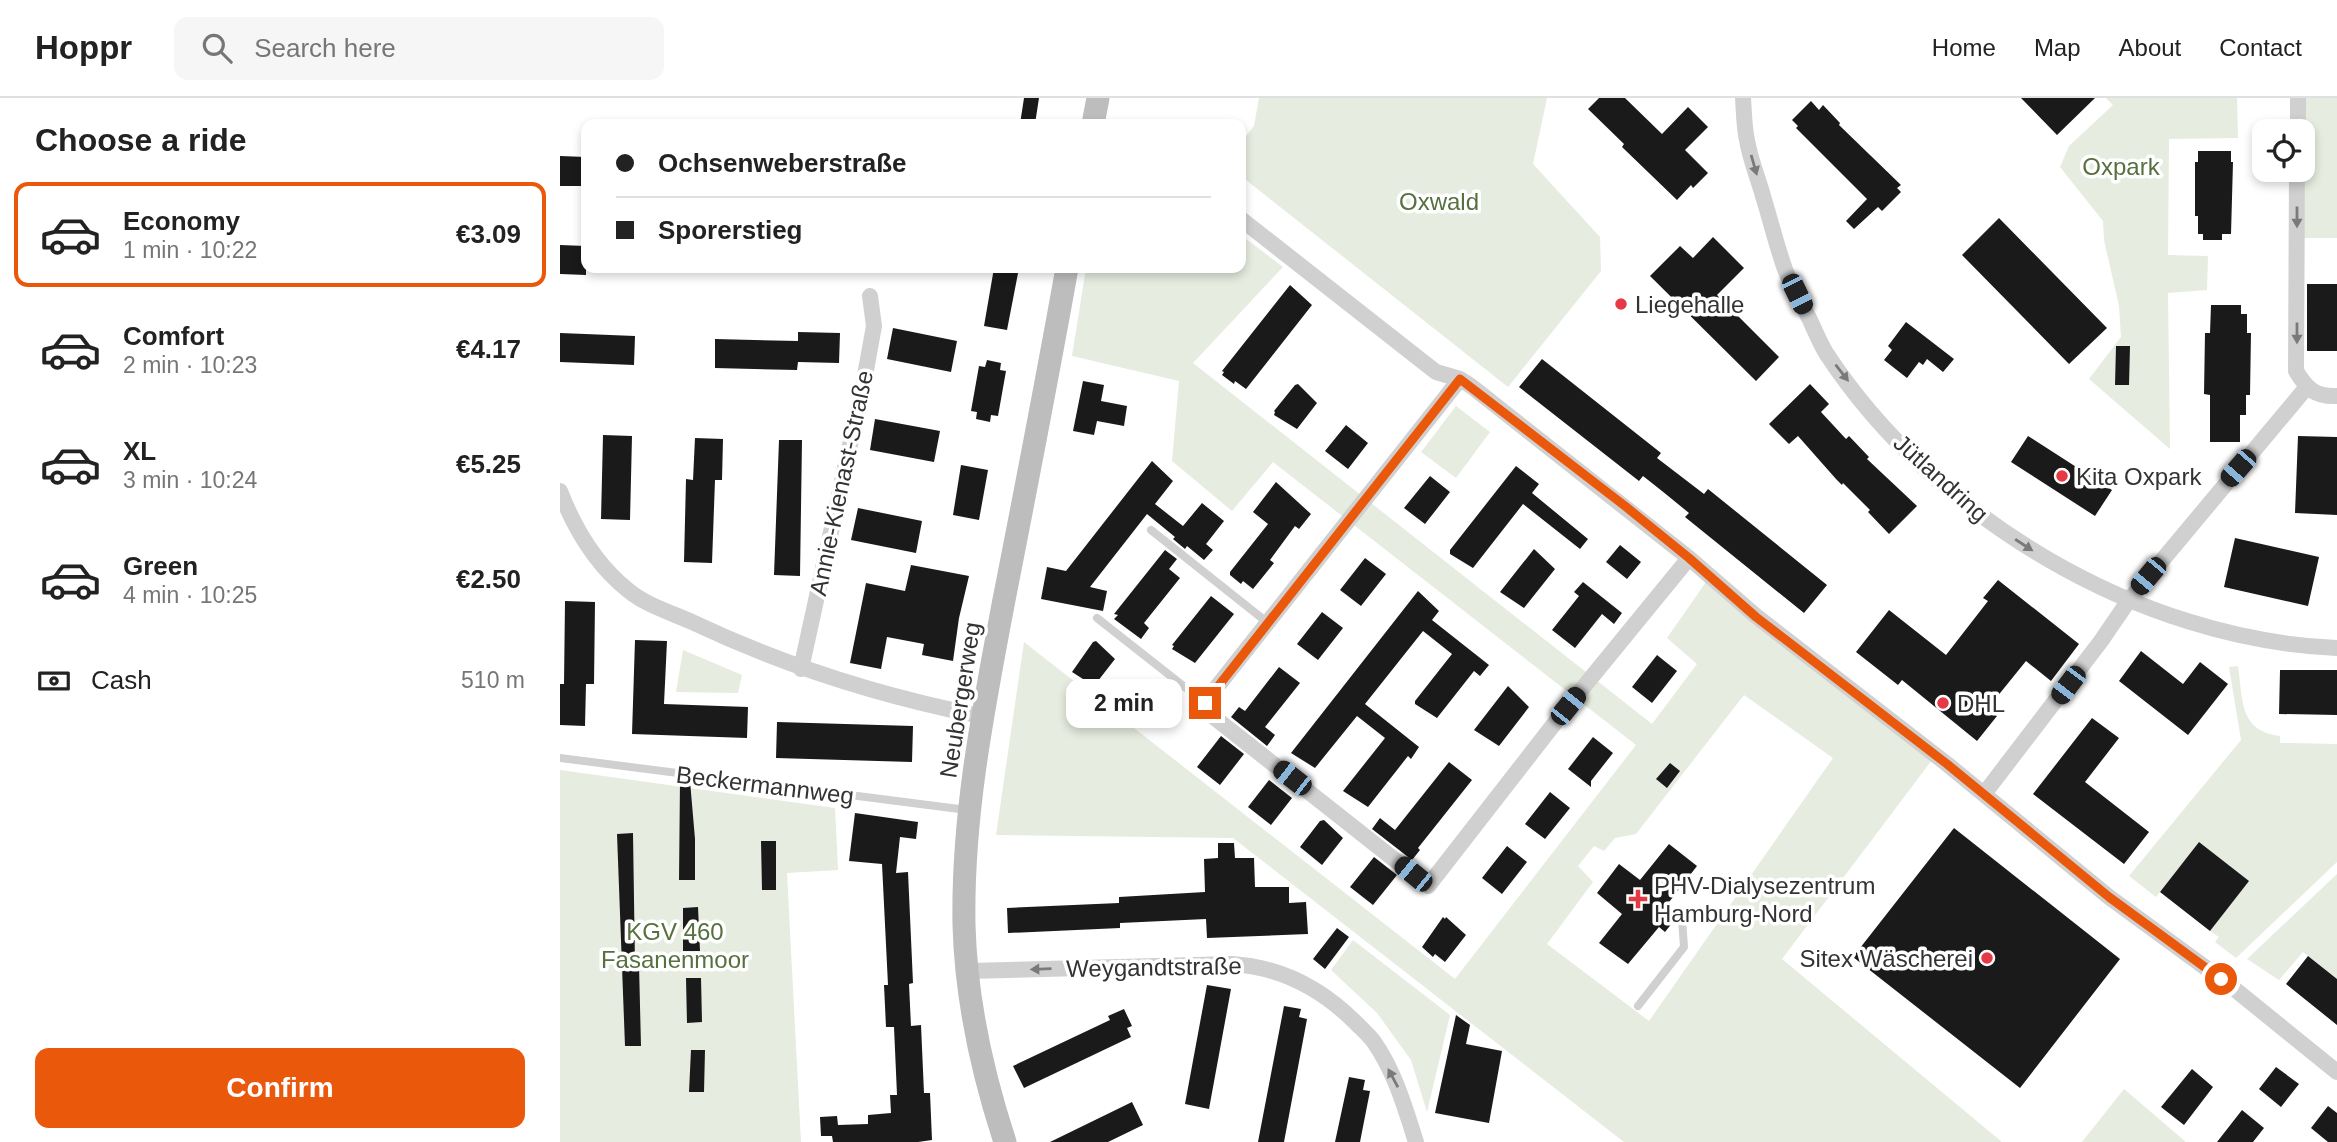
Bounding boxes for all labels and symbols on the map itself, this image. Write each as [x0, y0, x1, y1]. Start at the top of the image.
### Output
park label: Oxpark [2082, 153, 2161, 180]
one-way arrow [1749, 155, 1759, 176]
park label: Oxwald [1399, 188, 1479, 215]
one-way arrow [2291, 206, 2303, 228]
car [1779, 271, 1816, 317]
place label: Liegehalle [1635, 291, 1744, 318]
marker: Liegehalle [1613, 296, 1629, 312]
one-way arrow [2291, 322, 2302, 344]
one-way arrow [1834, 364, 1848, 382]
street label: Annie-Kienast-Straße [804, 368, 878, 598]
street label: Jütlandring [1888, 429, 1994, 527]
car [2217, 445, 2260, 491]
place label: Kita Oxpark [2076, 463, 2202, 490]
marker: Kita Oxpark [2054, 468, 2070, 484]
one-way arrow [2014, 538, 2034, 551]
car [2127, 553, 2170, 599]
street label: Neubergerweg [934, 620, 986, 780]
car [2047, 662, 2090, 708]
callout: 2 min [1065, 678, 1180, 728]
car [1547, 683, 1590, 729]
route end [1189, 687, 1221, 719]
place label: DHL [1957, 690, 2005, 717]
marker: DHL [1935, 695, 1951, 711]
car [1269, 757, 1316, 799]
street label: Beckermannweg [675, 761, 855, 809]
car [1391, 853, 1436, 895]
place label: PHV-Dialysezentrum Hamburg-Nord [1654, 872, 1875, 927]
marker: PHV-Dialysezentrum Hamburg-Nord [1628, 889, 1648, 909]
park label: KGV 460 Fasanenmoor [601, 918, 749, 973]
place label: Sitex Wäscherei [1800, 945, 1973, 972]
marker: Sitex Wäscherei [1979, 950, 1995, 966]
street label: Weygandtstraße [1066, 952, 1242, 982]
one-way arrow [1030, 963, 1052, 974]
route start [2205, 963, 2237, 995]
one-way arrow [1388, 1068, 1399, 1088]

